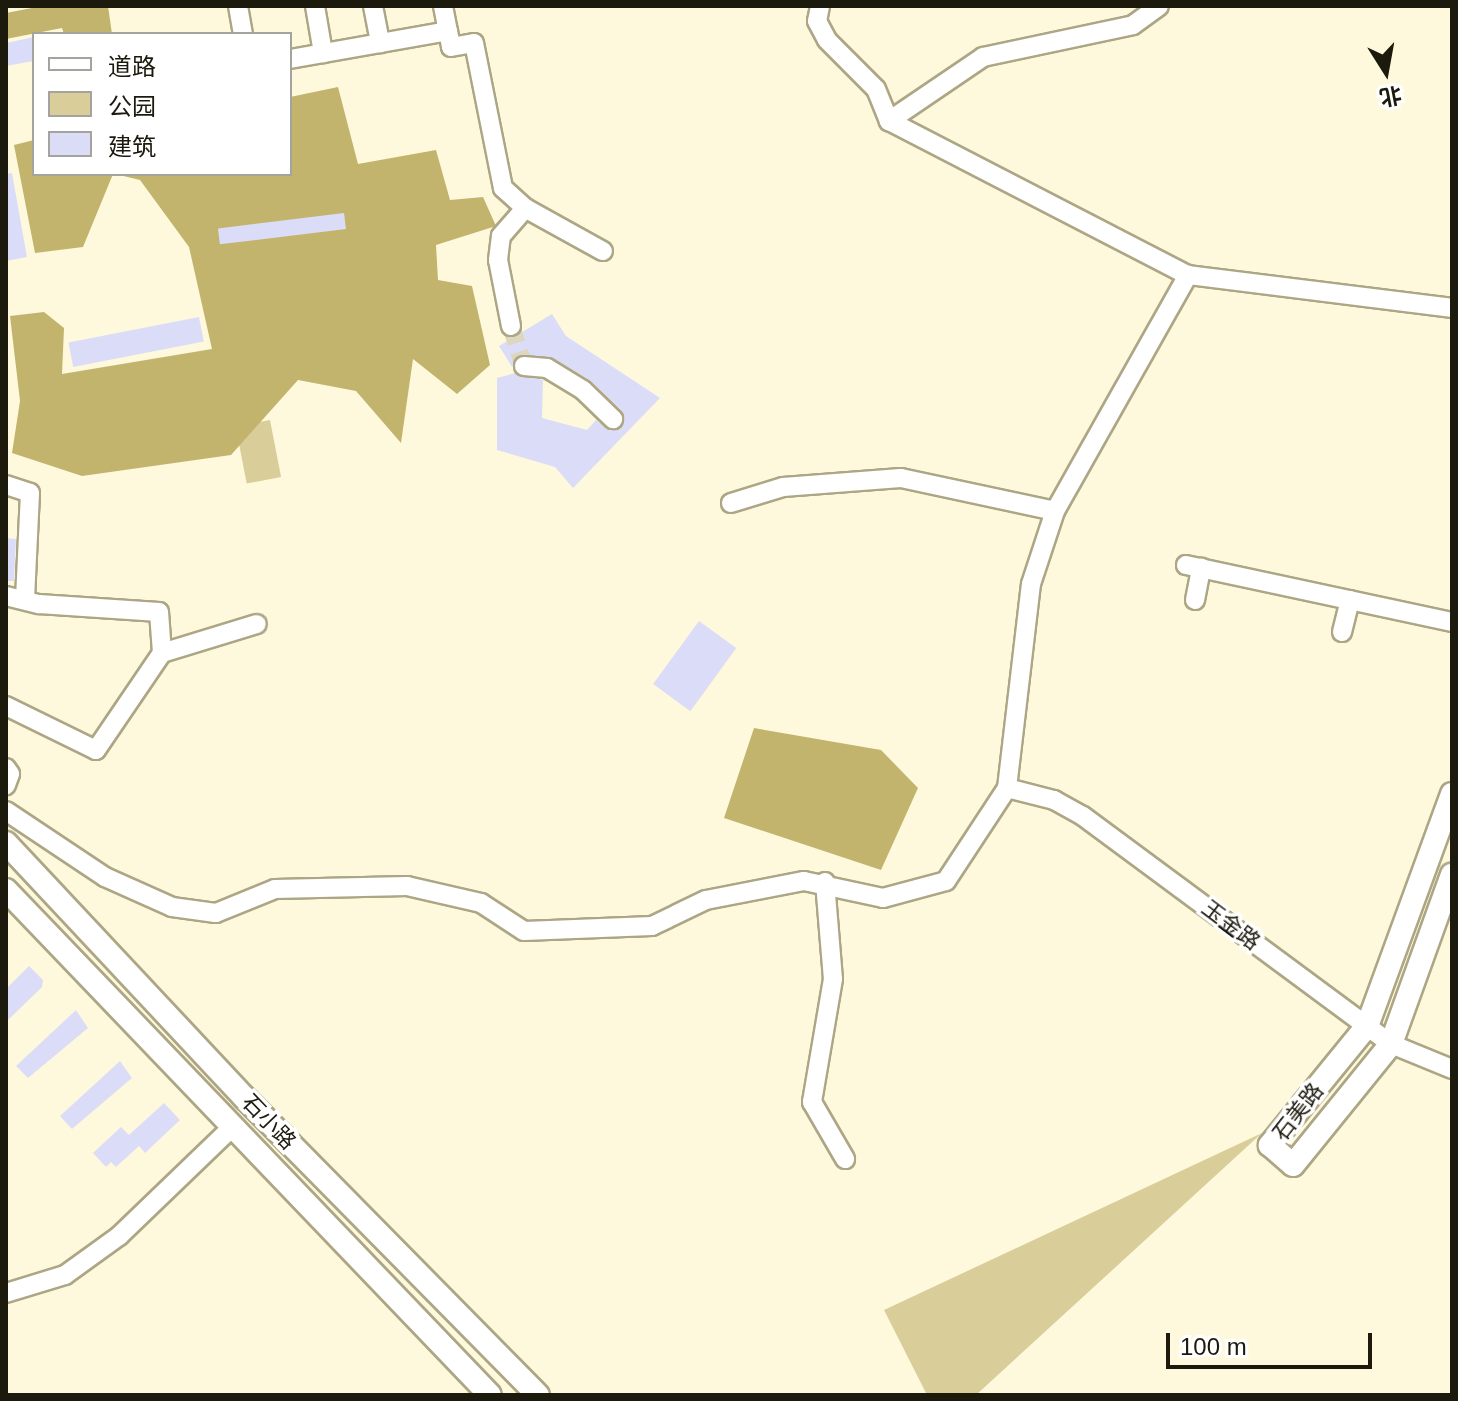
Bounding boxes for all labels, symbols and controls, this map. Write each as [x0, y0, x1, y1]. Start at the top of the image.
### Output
legend [32, 32, 292, 176]
north arrow [1346, 32, 1426, 112]
text: 道路 [108, 53, 156, 80]
text: 北 [1377, 82, 1404, 110]
text: 公园 [108, 93, 156, 120]
text: 建筑 [108, 133, 156, 160]
street label: 玉金路 [1197, 895, 1265, 955]
street label: 石美路 [1267, 1078, 1329, 1146]
street label: 石小路 [237, 1089, 301, 1155]
scale bar [1170, 1317, 1376, 1367]
text: 100 m [1180, 1333, 1247, 1360]

